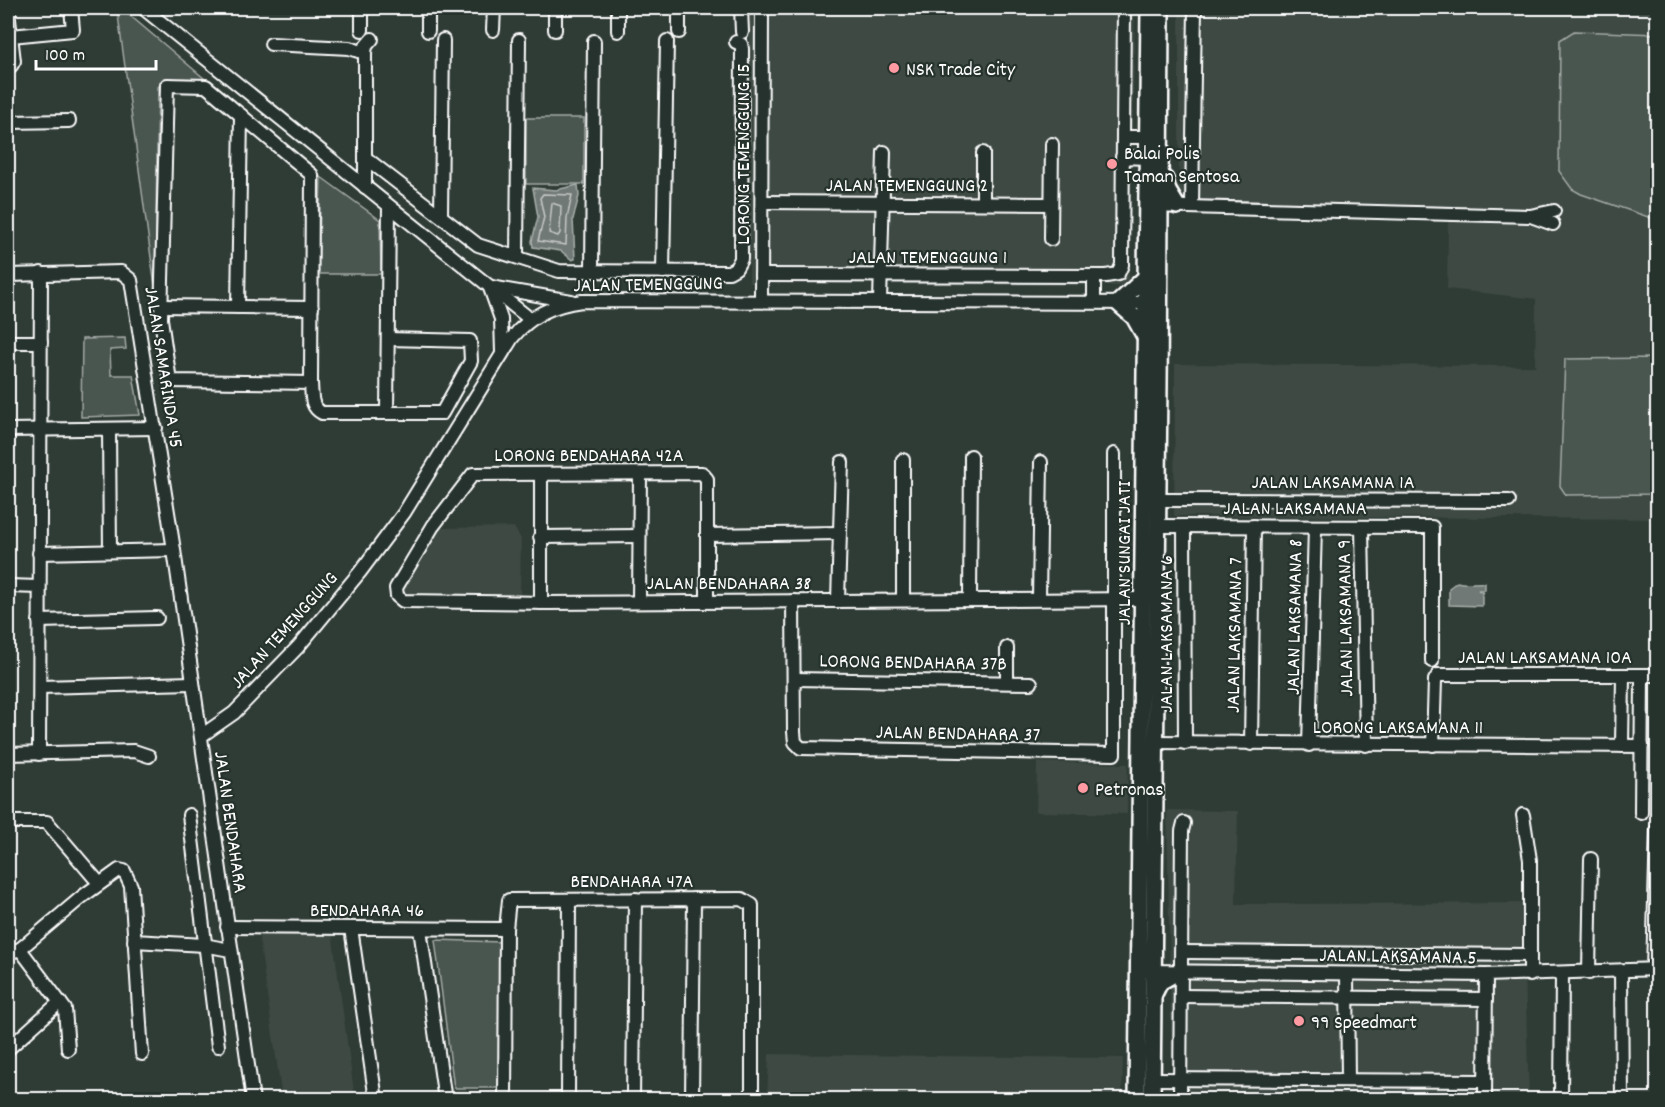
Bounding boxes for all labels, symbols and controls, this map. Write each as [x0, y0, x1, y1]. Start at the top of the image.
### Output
scale bar [36, 33, 156, 71]
text: 100 m [45, 44, 85, 69]
place label: NSK Trade City [906, 57, 1016, 85]
marker: NSK Trade City [887, 61, 901, 75]
street label: LORONG TEMENGGUNG 15 [731, 63, 759, 245]
place label: Balai Polis Taman Sentosa [1124, 141, 1240, 192]
marker: Balai Polis Taman Sentosa [1105, 157, 1119, 171]
street label: JALAN TEMENGGUNG 2 [826, 173, 988, 201]
street label: JALAN TEMENGGUNG 1 [849, 245, 1007, 273]
street label: JALAN TEMENGGUNG [573, 271, 723, 301]
street label: JALAN SAMARINDA 45 [135, 285, 189, 450]
street label: LORONG BENDAHARA 42A [494, 443, 684, 471]
street label: JALAN LAKSAMANA 1A [1251, 470, 1415, 498]
street label: JALAN SUNGAI JATI [1112, 481, 1140, 625]
street label: JALAN LAKSAMANA [1223, 496, 1367, 524]
street label: JALAN LAKSAMANA 8 [1281, 539, 1311, 695]
street label: JALAN LAKSAMANA 9 [1332, 539, 1362, 697]
street label: JALAN LAKSAMANA 6 [1154, 555, 1182, 713]
street label: JALAN LAKSAMANA 7 [1221, 557, 1251, 713]
street label: JALAN TEMENGGUNG [225, 566, 346, 696]
street label: JALAN BENDAHARA 38 [647, 571, 811, 599]
street label: JALAN LAKSAMANA 10A [1458, 645, 1632, 673]
street label: LORONG BENDAHARA 37B [819, 648, 1007, 680]
street label: LORONG LAKSAMANA 11 [1313, 715, 1483, 743]
street label: JALAN BENDAHARA 37 [876, 720, 1040, 750]
street label: JALAN BENDAHARA [205, 750, 253, 895]
place label: Petronas [1095, 777, 1164, 805]
marker: Petronas [1076, 781, 1090, 795]
street label: BENDAHARA 47A [571, 869, 694, 897]
street label: BENDAHARA 46 [310, 898, 424, 926]
street label: JALAN LAKSAMANA 5 [1319, 943, 1477, 973]
place label: 99 Speedmart [1311, 1010, 1417, 1038]
marker: 99 Speedmart [1292, 1014, 1306, 1028]

